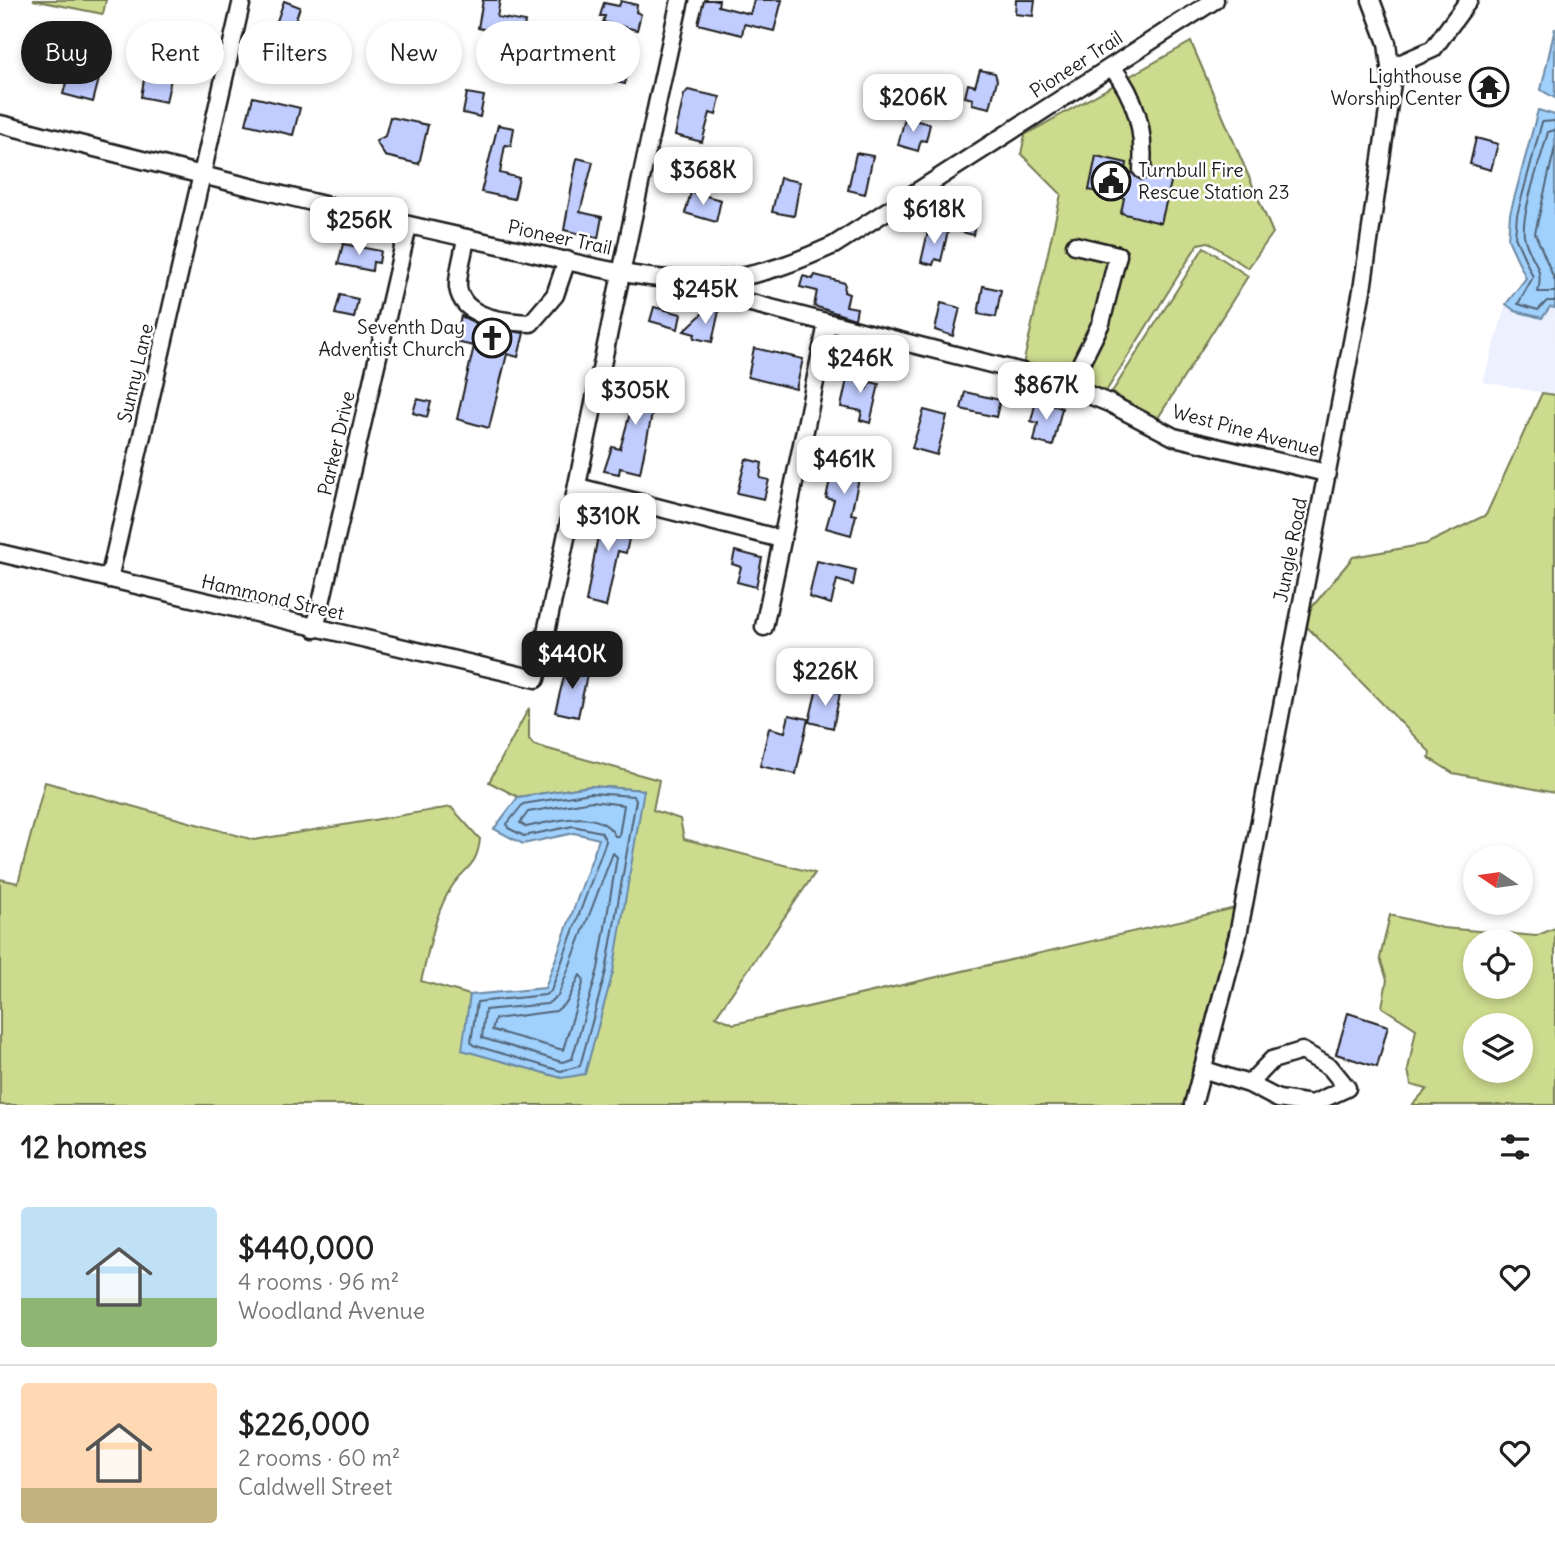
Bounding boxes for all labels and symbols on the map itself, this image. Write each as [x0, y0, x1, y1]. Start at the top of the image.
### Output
street label: Pioneer Trail [1025, 25, 1127, 103]
place label: Lighthouse Worship Center [1330, 64, 1462, 110]
temple icon: Lighthouse Worship Center [1468, 66, 1510, 108]
pin: $206K [864, 74, 962, 134]
pin: $368K [654, 148, 752, 207]
place label: Turnbull Fire Rescue Station 23 [1138, 158, 1290, 204]
public building icon: Turnbull Fire Rescue Station 23 [1090, 160, 1132, 202]
pin: $618K [885, 187, 983, 246]
pin: $256K [310, 198, 408, 257]
street label: Pioneer Trail [506, 214, 614, 260]
pin: $245K [656, 266, 754, 326]
place label: Seventh Day Adventist Church [318, 315, 465, 361]
church icon: Seventh Day Adventist Church [471, 317, 513, 359]
street label: Sunny Lane [112, 321, 158, 425]
pin: $246K [811, 336, 909, 395]
pin: $867K [997, 362, 1095, 422]
pin: $305K [586, 368, 684, 427]
street label: Parker Drive [312, 388, 360, 498]
street label: West Pine Avenue [1170, 399, 1322, 461]
pin: $461K [795, 436, 893, 496]
pin: $310K [559, 494, 657, 553]
street label: Jungle Road [1268, 496, 1312, 604]
street label: Hammond Street [199, 569, 347, 625]
pin: $440K [523, 632, 621, 691]
pin: $226K [776, 648, 874, 708]
north arrow [1463, 845, 1533, 915]

